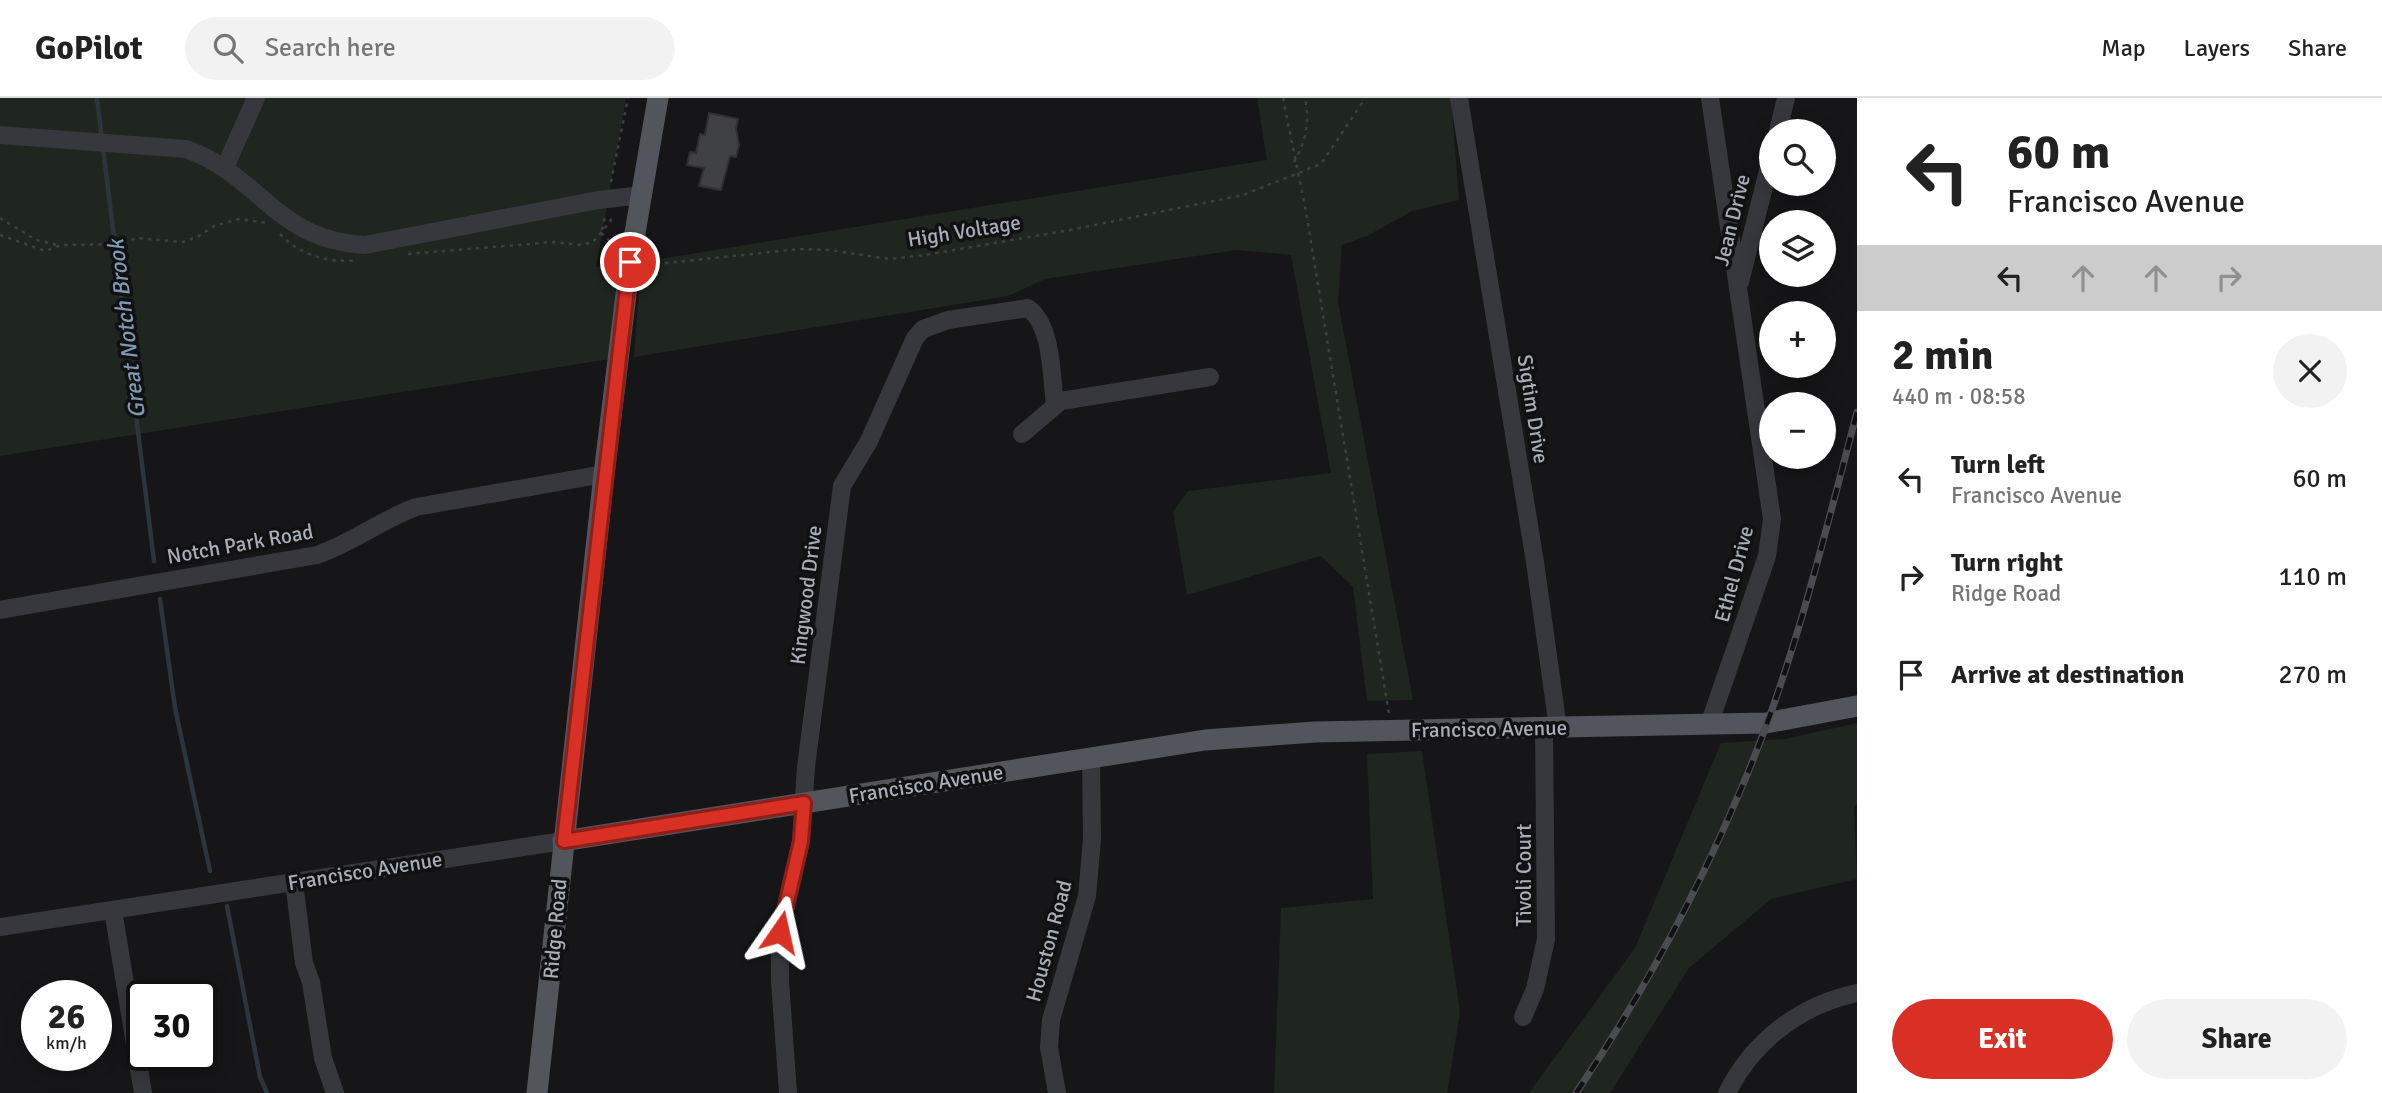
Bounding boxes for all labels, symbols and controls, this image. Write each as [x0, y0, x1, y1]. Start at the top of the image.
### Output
search box [185, 17, 675, 80]
text: GoPilot [35, 28, 143, 69]
icon: search [209, 29, 247, 67]
text: Search here [265, 32, 396, 64]
text: Map [2101, 33, 2146, 63]
text: Layers [2184, 33, 2250, 63]
text: Share [2288, 33, 2347, 63]
map controls [1759, 119, 1836, 469]
button: search [1759, 119, 1836, 196]
text: 60 m [2007, 122, 2110, 182]
icon: left [1892, 126, 1983, 217]
street label: Jean Drive [1708, 171, 1756, 269]
text: Francisco Avenue [2007, 182, 2245, 221]
street label: High Voltage [906, 209, 1022, 253]
button: layers [1759, 210, 1836, 287]
pin [600, 232, 660, 292]
water label: Great Notch Brook [101, 236, 152, 420]
icon: arrive [611, 243, 649, 281]
icon: left [1991, 259, 2029, 297]
icon: ahead [2064, 259, 2102, 297]
icon: ahead [2137, 259, 2175, 297]
icon: right [2210, 259, 2248, 297]
button: + [1759, 301, 1836, 378]
text: 2 min [1892, 330, 1993, 381]
button: close [2273, 334, 2347, 408]
street label: Sigtim Drive [1512, 353, 1554, 465]
text: 440 m · 08:58 [1892, 382, 2026, 411]
button: − [1759, 392, 1836, 469]
text: Turn left [1951, 449, 2045, 481]
icon: left [1892, 460, 1930, 498]
text: 60 m [2292, 463, 2347, 495]
text: Francisco Avenue [1951, 481, 2122, 510]
street label: Notch Park Road [165, 518, 315, 570]
street label: Ethel Drive [1709, 523, 1759, 625]
street label: Kingwood Drive [785, 524, 827, 666]
text: Turn right [1951, 547, 2063, 579]
icon: right [1892, 558, 1930, 596]
text: 110 m [2278, 561, 2347, 593]
text: Ridge Road [1951, 579, 2061, 608]
icon: arrive [1892, 656, 1930, 694]
text: Arrive at destination [1951, 659, 2184, 691]
text: 270 m [2278, 659, 2347, 691]
street label: Francisco Avenue [1411, 715, 1567, 743]
street label: Francisco Avenue [847, 759, 1005, 809]
street label: Tivoli Court [1511, 824, 1537, 926]
street label: Francisco Avenue [286, 846, 444, 896]
street label: Houston Road [1020, 877, 1078, 1005]
street label: Ridge Road [538, 878, 572, 980]
position arrow [743, 895, 817, 969]
speed limit sign: 30 [126, 980, 217, 1071]
text: 26 [48, 995, 85, 1038]
button: Exit [1892, 999, 2113, 1079]
button: Share [2127, 999, 2347, 1079]
text: km/h [46, 1032, 87, 1054]

